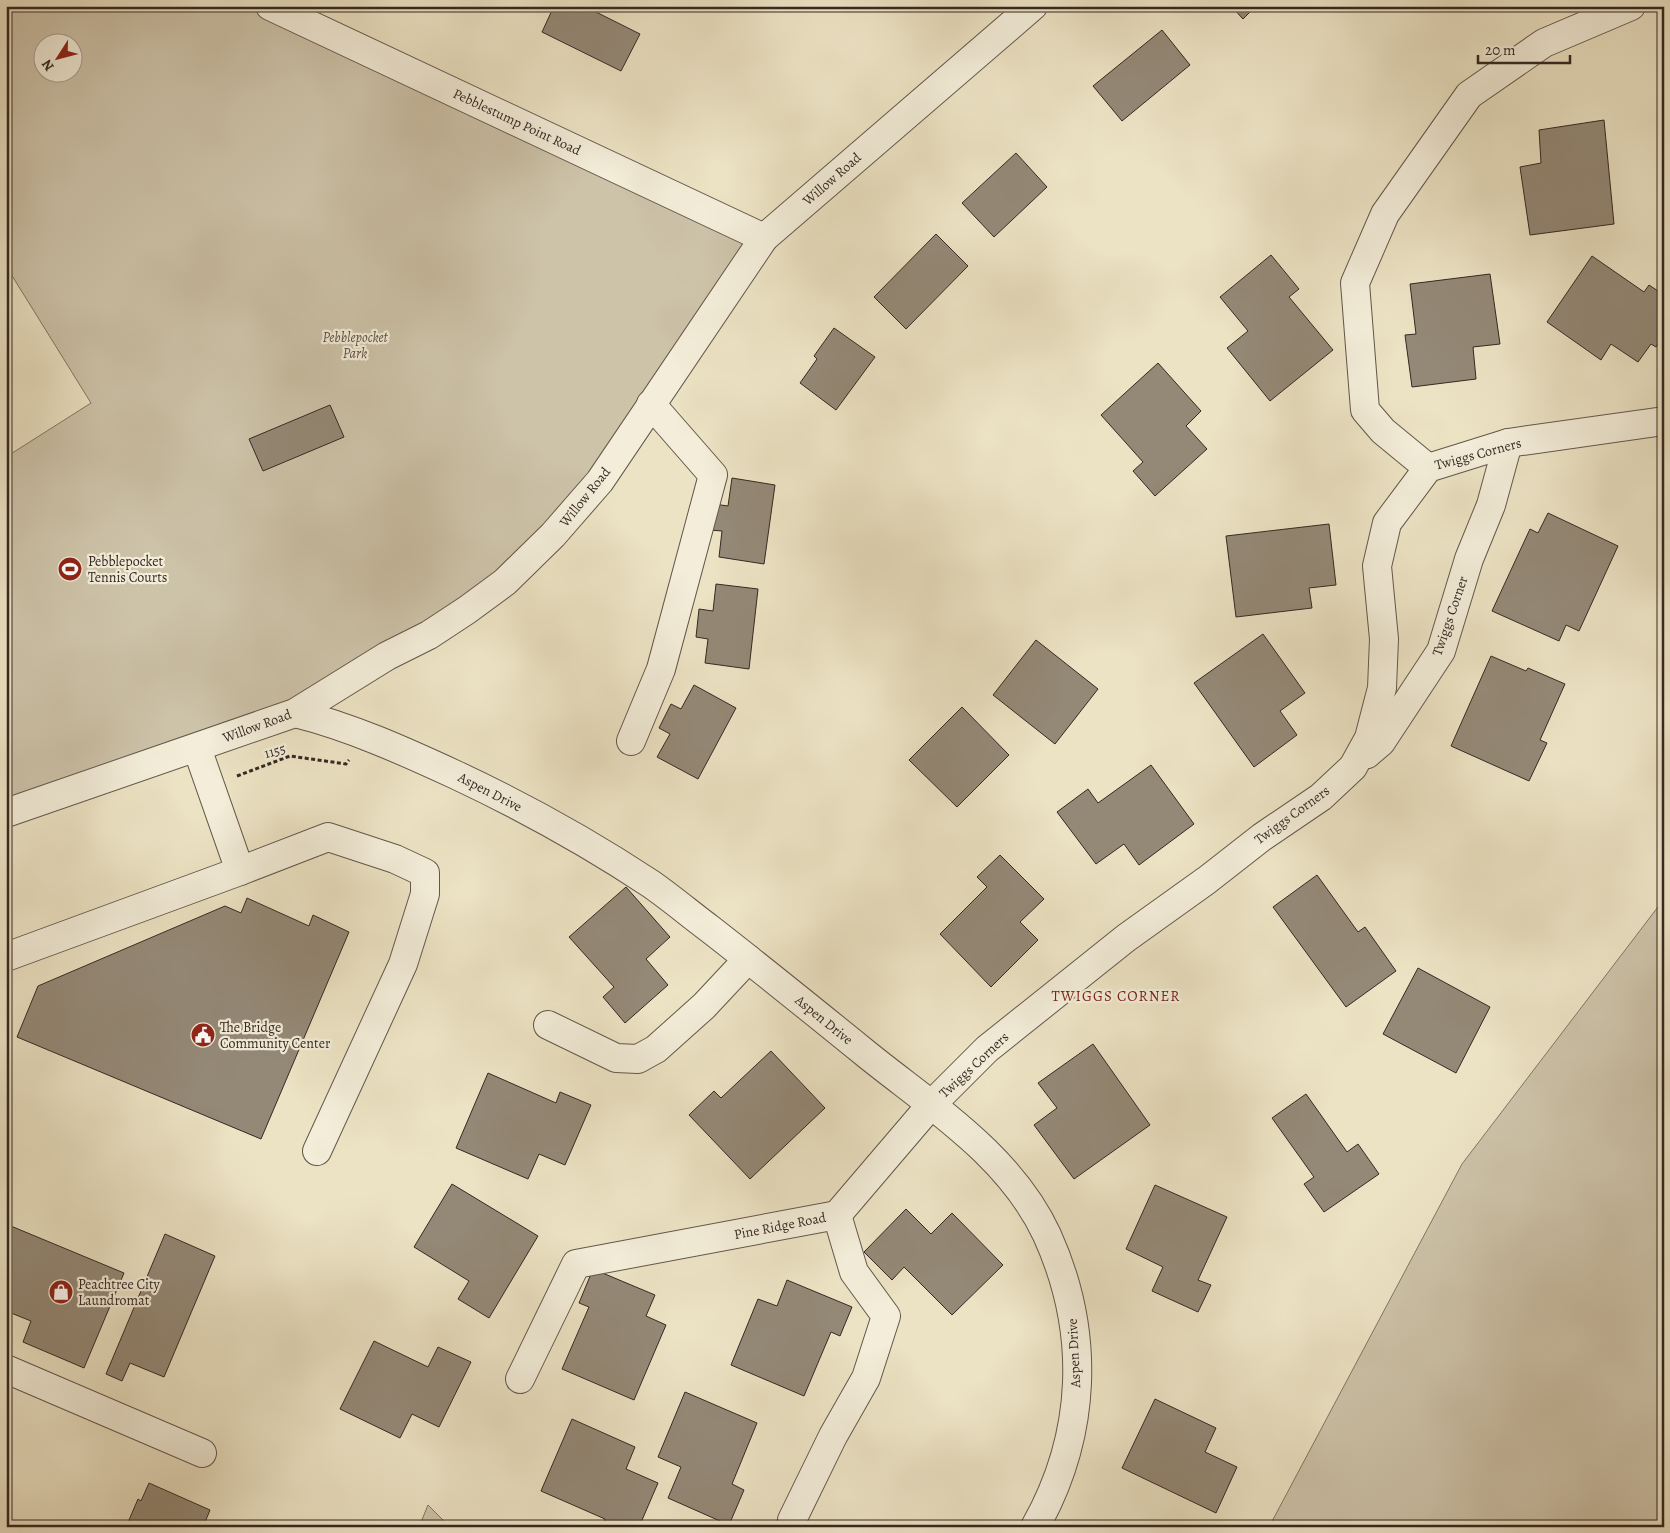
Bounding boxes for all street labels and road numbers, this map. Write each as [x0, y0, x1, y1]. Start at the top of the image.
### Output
street label: Pebblestump Point Road [450, 84, 584, 160]
street label: Willow Road [798, 148, 866, 210]
street label: Twiggs Corners [1433, 433, 1523, 475]
street label: Willow Road [554, 463, 615, 532]
street label: Twiggs Corner [1427, 573, 1473, 658]
street label: Willow Road [219, 705, 294, 748]
street label: 1155 [262, 739, 288, 763]
street label: Aspen Drive [454, 767, 525, 816]
street label: Twiggs Corners [1250, 781, 1334, 849]
street label: Aspen Drive [790, 990, 857, 1049]
street label: Twiggs Corners [935, 1028, 1013, 1102]
street label: Pine Ridge Road [732, 1208, 828, 1244]
street label: Aspen Drive [1063, 1318, 1085, 1389]

